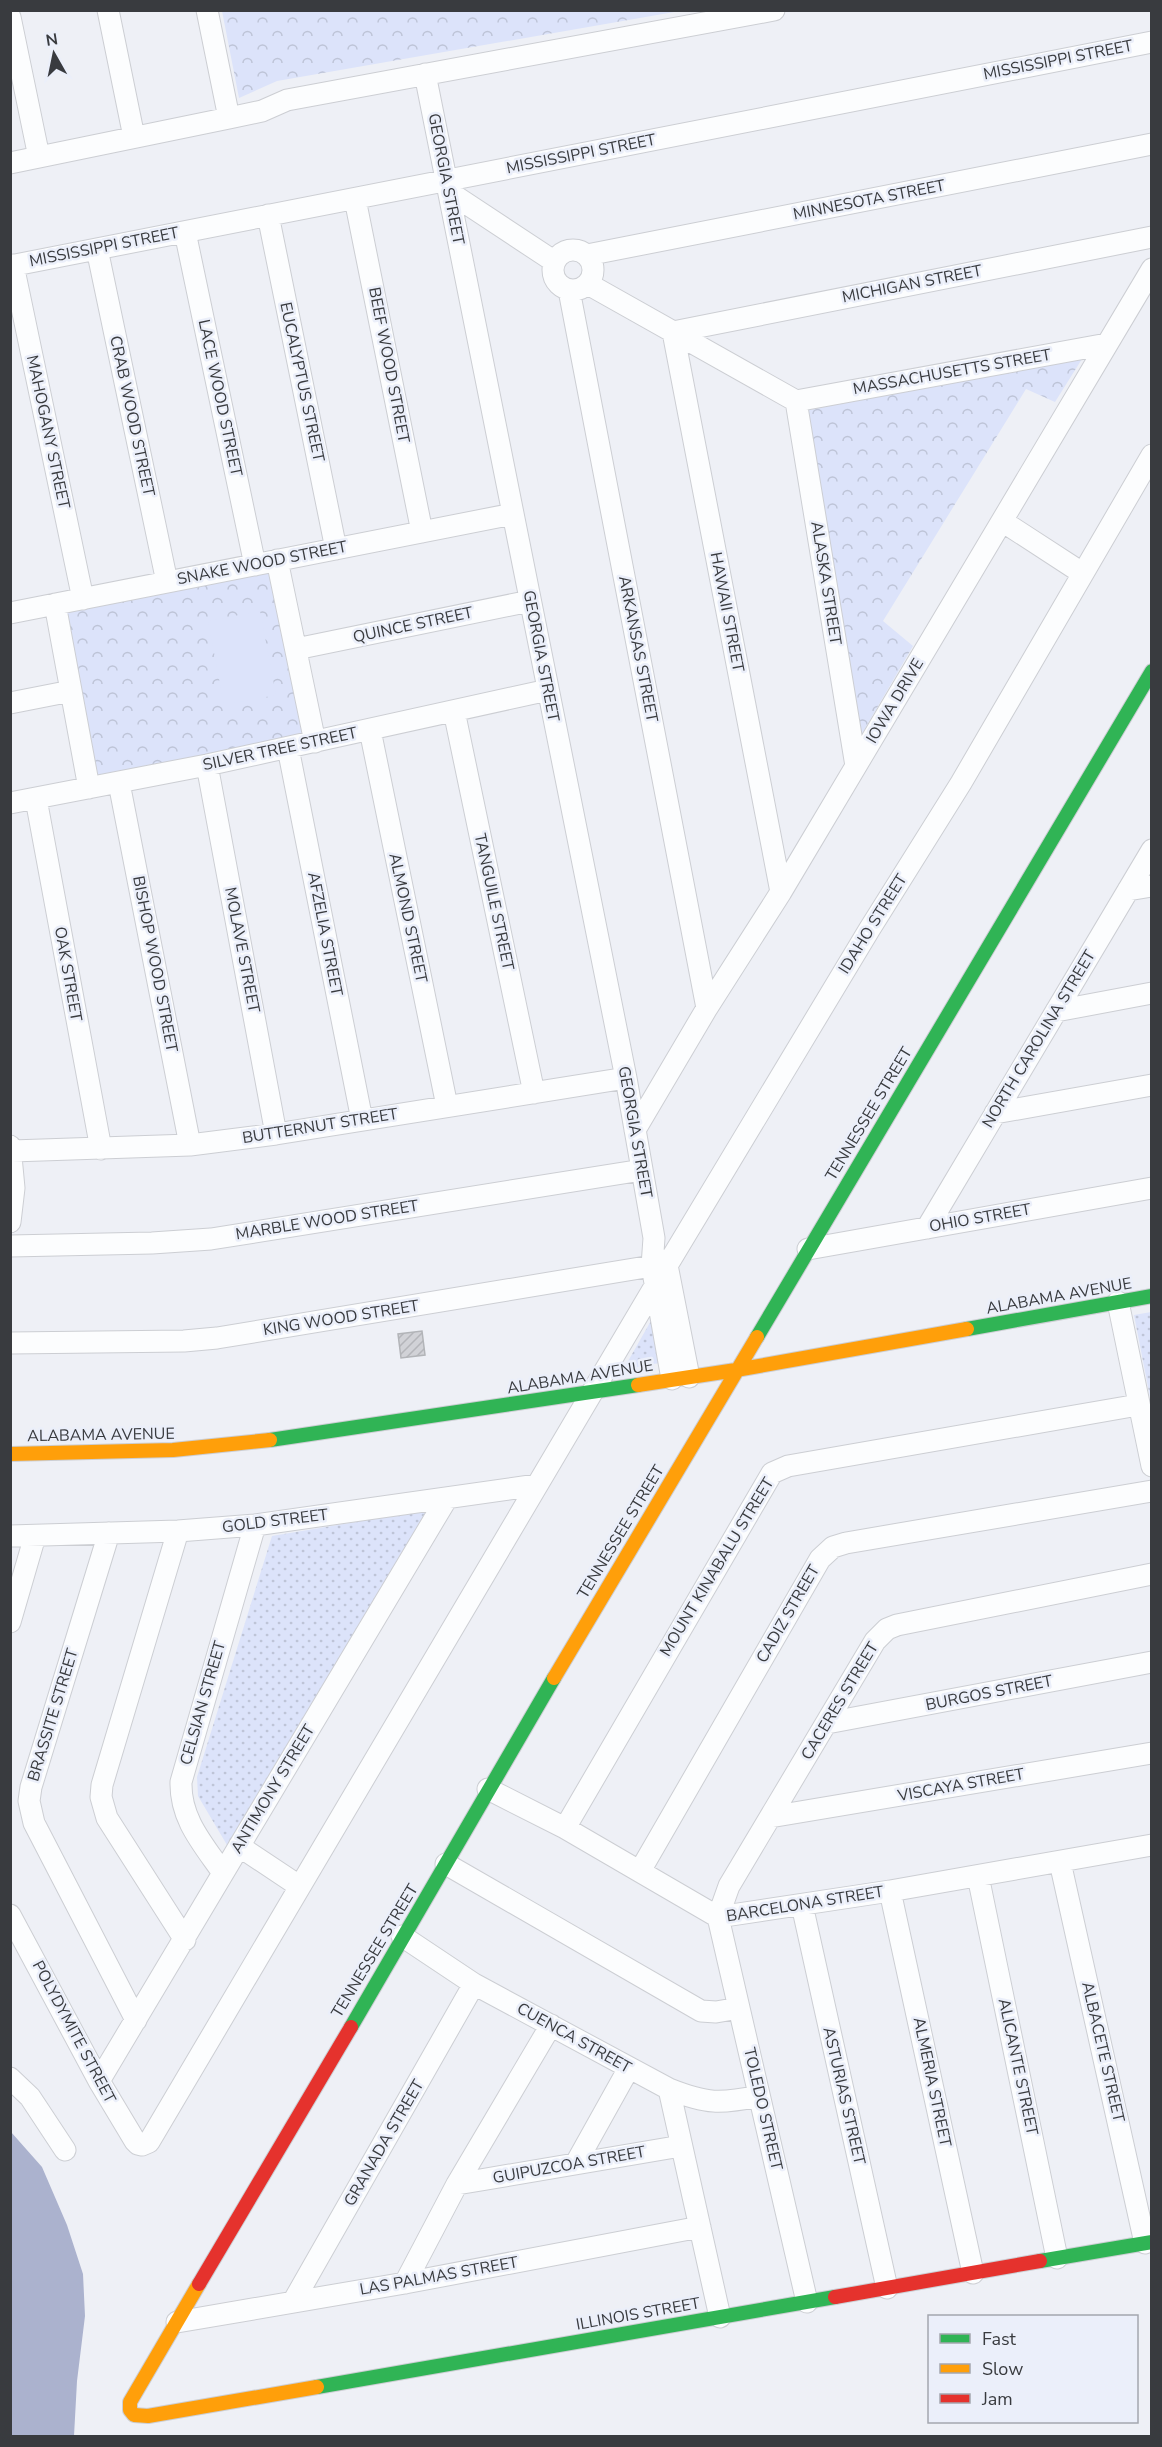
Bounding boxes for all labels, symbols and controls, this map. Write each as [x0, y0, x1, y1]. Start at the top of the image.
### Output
north arrow [24, 24, 84, 84]
text: N [44, 28, 59, 52]
street label: MISSISSIPPI STREET [981, 35, 1135, 85]
street label: GEORGIA STREET [422, 111, 470, 247]
street label: MISSISSIPPI STREET [504, 129, 658, 179]
street label: MINNESOTA STREET [791, 174, 947, 226]
street label: MISSISSIPPI STREET [27, 222, 181, 272]
street label: MICHIGAN STREET [840, 260, 984, 308]
street label: BEEF WOOD STREET [363, 285, 415, 445]
street label: EUCALYPTUS STREET [274, 300, 330, 464]
street label: LACE WOOD STREET [193, 317, 247, 479]
street label: CRAB WOOD STREET [104, 334, 160, 499]
street label: MASSACHUSETTS STREET [851, 344, 1053, 400]
street label: MAHOGANY STREET [21, 353, 75, 511]
street label: ALASKA STREET [805, 520, 847, 647]
street label: SNAKE WOOD STREET [175, 536, 349, 590]
street label: HAWAII STREET [705, 550, 749, 674]
street label: ARKANSAS STREET [613, 574, 663, 724]
street label: GEORGIA STREET [517, 588, 565, 724]
street label: QUINCE STREET [351, 601, 475, 648]
street label: IOWA DRIVE [861, 654, 929, 748]
street label: SILVER TREE STREET [201, 722, 360, 776]
street label: TANGUILE STREET [469, 832, 519, 973]
street label: ALMOND STREET [384, 851, 433, 985]
street label: AFZELIA STREET [302, 870, 348, 998]
street label: IDAHO STREET [833, 870, 913, 978]
street label: BISHOP WOOD STREET [127, 874, 183, 1054]
street label: MOLAVE STREET [219, 885, 265, 1015]
street label: OAK STREET [49, 925, 87, 1023]
street label: NORTH CAROLINA STREET [977, 946, 1101, 1132]
street label: TENNESSEE STREET [820, 1043, 918, 1185]
street label: GEORGIA STREET [613, 1064, 657, 1200]
street label: BUTTERNUT STREET [241, 1103, 400, 1149]
street label: MARBLE WOOD STREET [234, 1195, 420, 1245]
street label: OHIO STREET [927, 1198, 1033, 1238]
street label: ALABAMA AVENUE [984, 1272, 1134, 1320]
street label: KING WOOD STREET [261, 1295, 421, 1341]
street label: ALABAMA AVENUE [505, 1355, 655, 1399]
street label: ALABAMA AVENUE [27, 1423, 175, 1447]
street label: TENNESSEE STREET [572, 1461, 670, 1603]
street label: MOUNT KINABALU STREET [655, 1473, 779, 1661]
street label: GOLD STREET [221, 1504, 330, 1538]
street label: CADIZ STREET [751, 1561, 825, 1667]
street label: CELSIAN STREET [175, 1638, 231, 1768]
street label: CACERES STREET [796, 1638, 884, 1764]
street label: BRASSITE STREET [22, 1646, 84, 1784]
street label: BURGOS STREET [924, 1670, 1055, 1716]
street label: ANTIMONY STREET [226, 1720, 320, 1858]
street label: VISCAYA STREET [895, 1763, 1026, 1807]
street label: TENNESSEE STREET [326, 1880, 424, 2022]
street label: BARCELONA STREET [725, 1881, 886, 1927]
street label: POLYDYMITE STREET [27, 1957, 121, 2108]
street label: ALBACETE STREET [1076, 1980, 1130, 2125]
street label: ALICANTE STREET [993, 1996, 1043, 2138]
street label: CUENCA STREET [513, 1997, 636, 2079]
street label: ALMERIA STREET [908, 2015, 957, 2149]
street label: ASTURIAS STREET [817, 2025, 871, 2167]
street label: TOLEDO STREET [738, 2045, 788, 2173]
street label: GRANADA STREET [339, 2075, 429, 2210]
street label: GUIPUZCOA STREET [491, 2141, 647, 2189]
street label: LAS PALMAS STREET [358, 2251, 520, 2301]
street label: ILLINOIS STREET [574, 2292, 702, 2336]
legend [928, 2315, 1138, 2423]
text: Fast [982, 2327, 1017, 2351]
text: Slow [982, 2357, 1023, 2381]
text: Jam [981, 2387, 1013, 2411]

